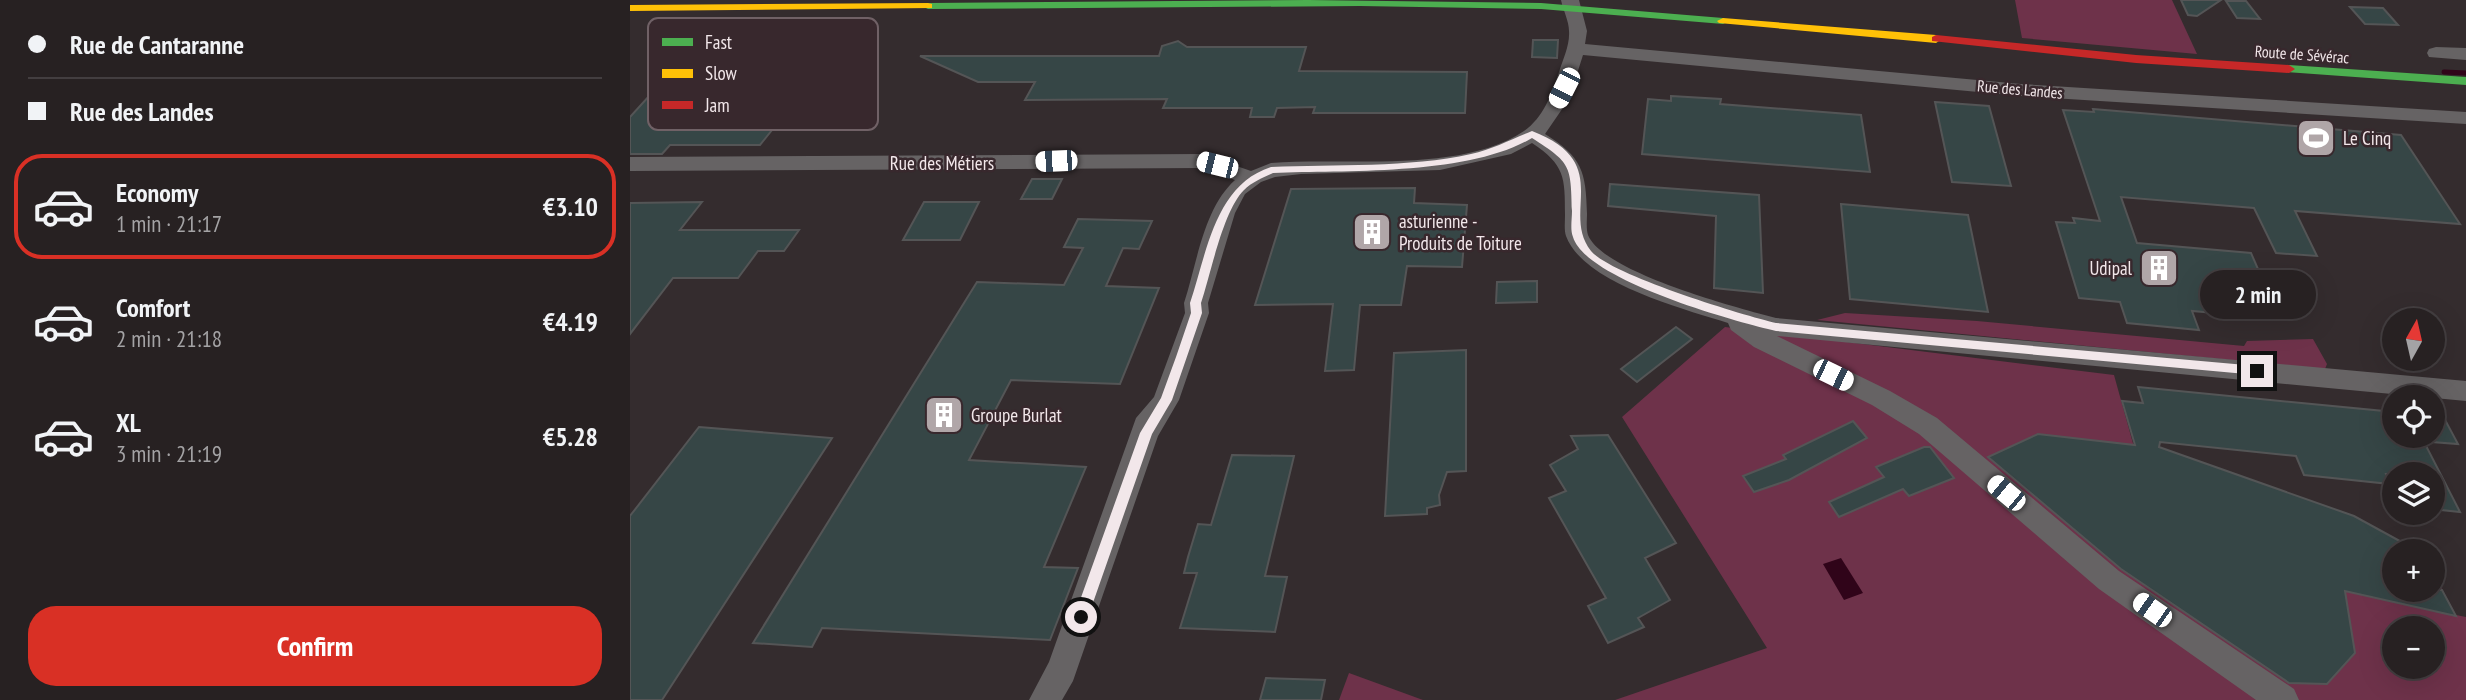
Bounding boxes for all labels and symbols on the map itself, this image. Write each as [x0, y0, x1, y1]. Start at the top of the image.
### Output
legend [648, 18, 878, 130]
text: Fast [705, 30, 733, 54]
street label: Route de Sévérac [2254, 41, 2350, 67]
text: Slow [705, 61, 738, 85]
car [1546, 65, 1583, 111]
street label: Rue des Landes [1976, 75, 2064, 103]
text: Jam [704, 93, 730, 117]
sports icon: Le Cinq [2295, 117, 2337, 159]
place label: Le Cinq [2343, 126, 2391, 150]
car [1035, 150, 1078, 172]
car [1195, 150, 1240, 180]
street label: Rue des Métiers [890, 151, 994, 175]
place label: asturienne - Produits de Toiture [1399, 209, 1522, 255]
building icon: asturienne - Produits de Toiture [1351, 211, 1393, 253]
building icon: Udipal [2138, 247, 2180, 289]
place label: Udipal [2089, 256, 2133, 280]
callout: 2 min [2199, 270, 2315, 318]
north arrow [2382, 308, 2445, 371]
route end [2241, 355, 2273, 387]
car [1810, 356, 1857, 394]
building icon: Groupe Burlat [923, 394, 965, 436]
place label: Groupe Burlat [971, 403, 1063, 427]
car [1984, 471, 2029, 515]
car [2129, 589, 2176, 631]
route start [1065, 601, 1097, 633]

